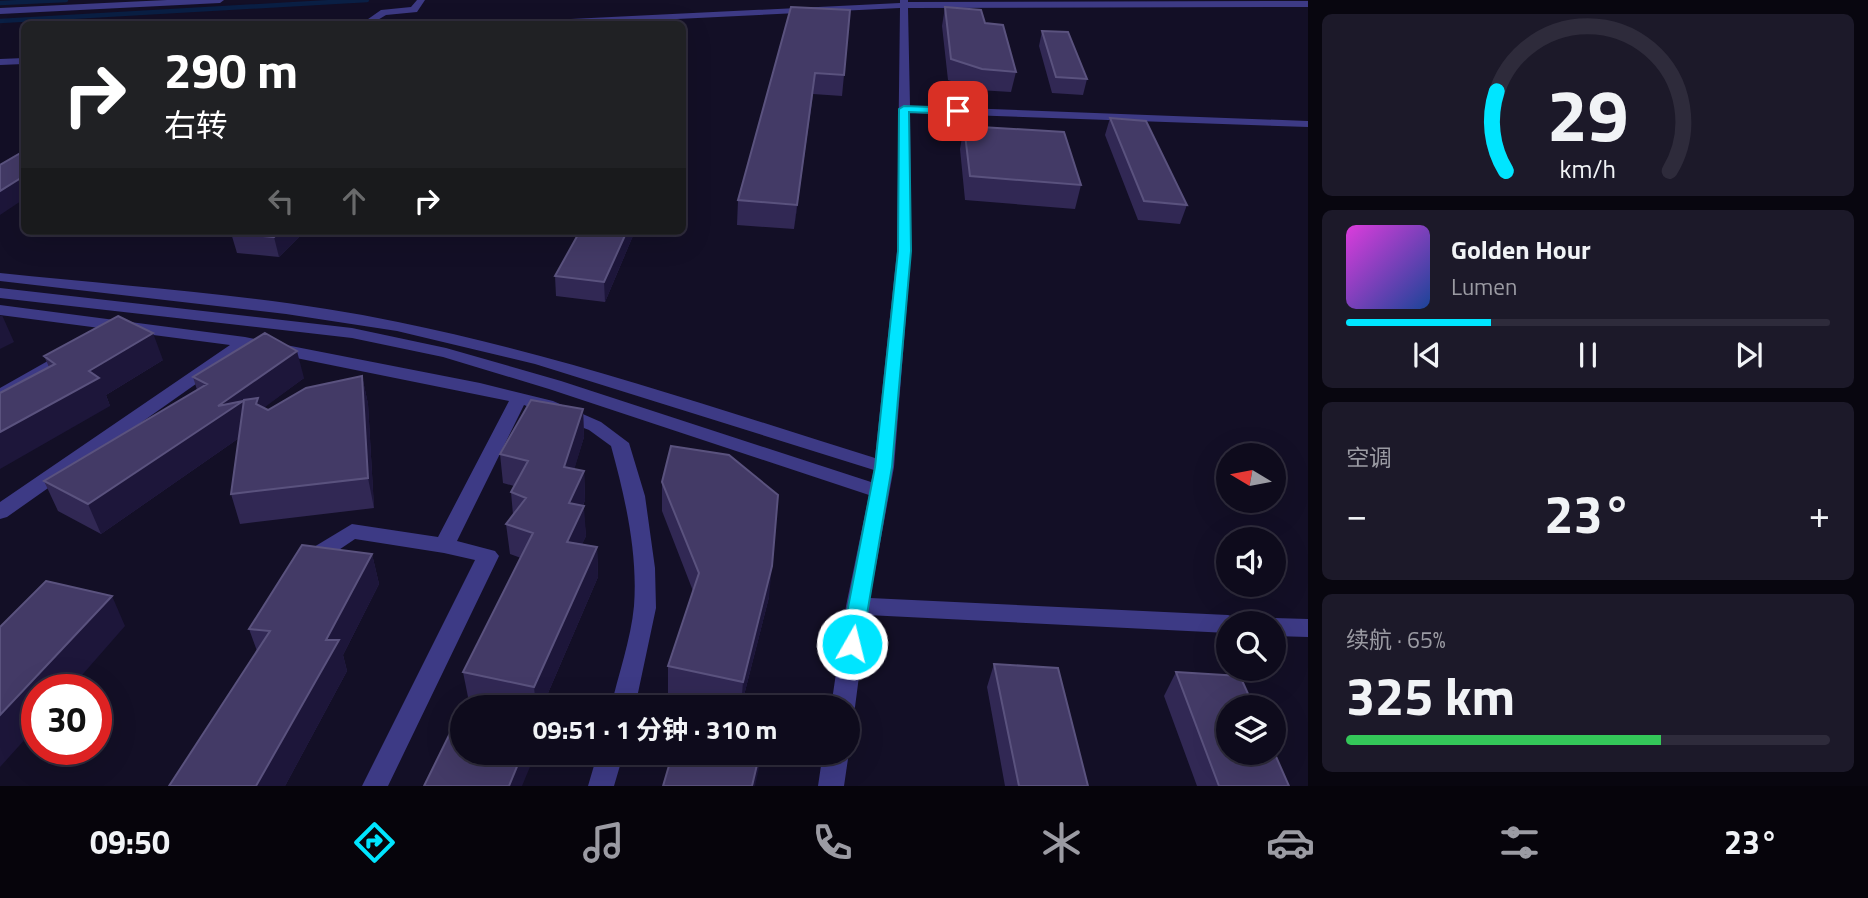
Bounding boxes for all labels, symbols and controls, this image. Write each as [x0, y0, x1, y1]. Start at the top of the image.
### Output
text: 290 m [164, 32, 298, 107]
icon: right [49, 49, 140, 140]
text: 29 [1547, 59, 1629, 169]
pin [928, 81, 988, 141]
icon: arrive [939, 92, 977, 130]
text: 右转 [164, 101, 228, 149]
text: km/h [1560, 150, 1616, 188]
icon: left [262, 182, 300, 220]
icon: ahead [335, 182, 373, 220]
icon: right [408, 182, 446, 220]
text: Golden Hour [1451, 230, 1591, 269]
text: Lumen [1451, 269, 1517, 304]
icon: previous [1408, 336, 1446, 374]
icon: pause [1569, 336, 1607, 374]
icon: next [1730, 336, 1768, 374]
text: 空调 [1346, 440, 1392, 475]
north arrow [1216, 443, 1286, 513]
map controls [1216, 443, 1286, 765]
text: 23° [1544, 474, 1632, 553]
text: − [1346, 485, 1367, 543]
text: + [1809, 485, 1830, 543]
button: sound [1216, 527, 1286, 597]
position arrow [815, 607, 889, 681]
button: search [1216, 611, 1286, 681]
text: 续航 · 65% [1346, 622, 1446, 657]
text: 325 km [1346, 656, 1515, 735]
speed limit sign: 30 [21, 674, 112, 765]
button: layers [1216, 695, 1286, 765]
text: 09:51 · 1 分钟 · 310 m [533, 710, 777, 749]
text: 09:50 [90, 818, 170, 866]
icon: directions [350, 818, 399, 867]
icon: music [579, 818, 628, 867]
icon: phone [808, 818, 857, 867]
icon: climate [1037, 818, 1086, 867]
icon: car [1266, 818, 1315, 867]
icon: filters [1495, 818, 1544, 867]
text: 23° [1724, 818, 1778, 866]

